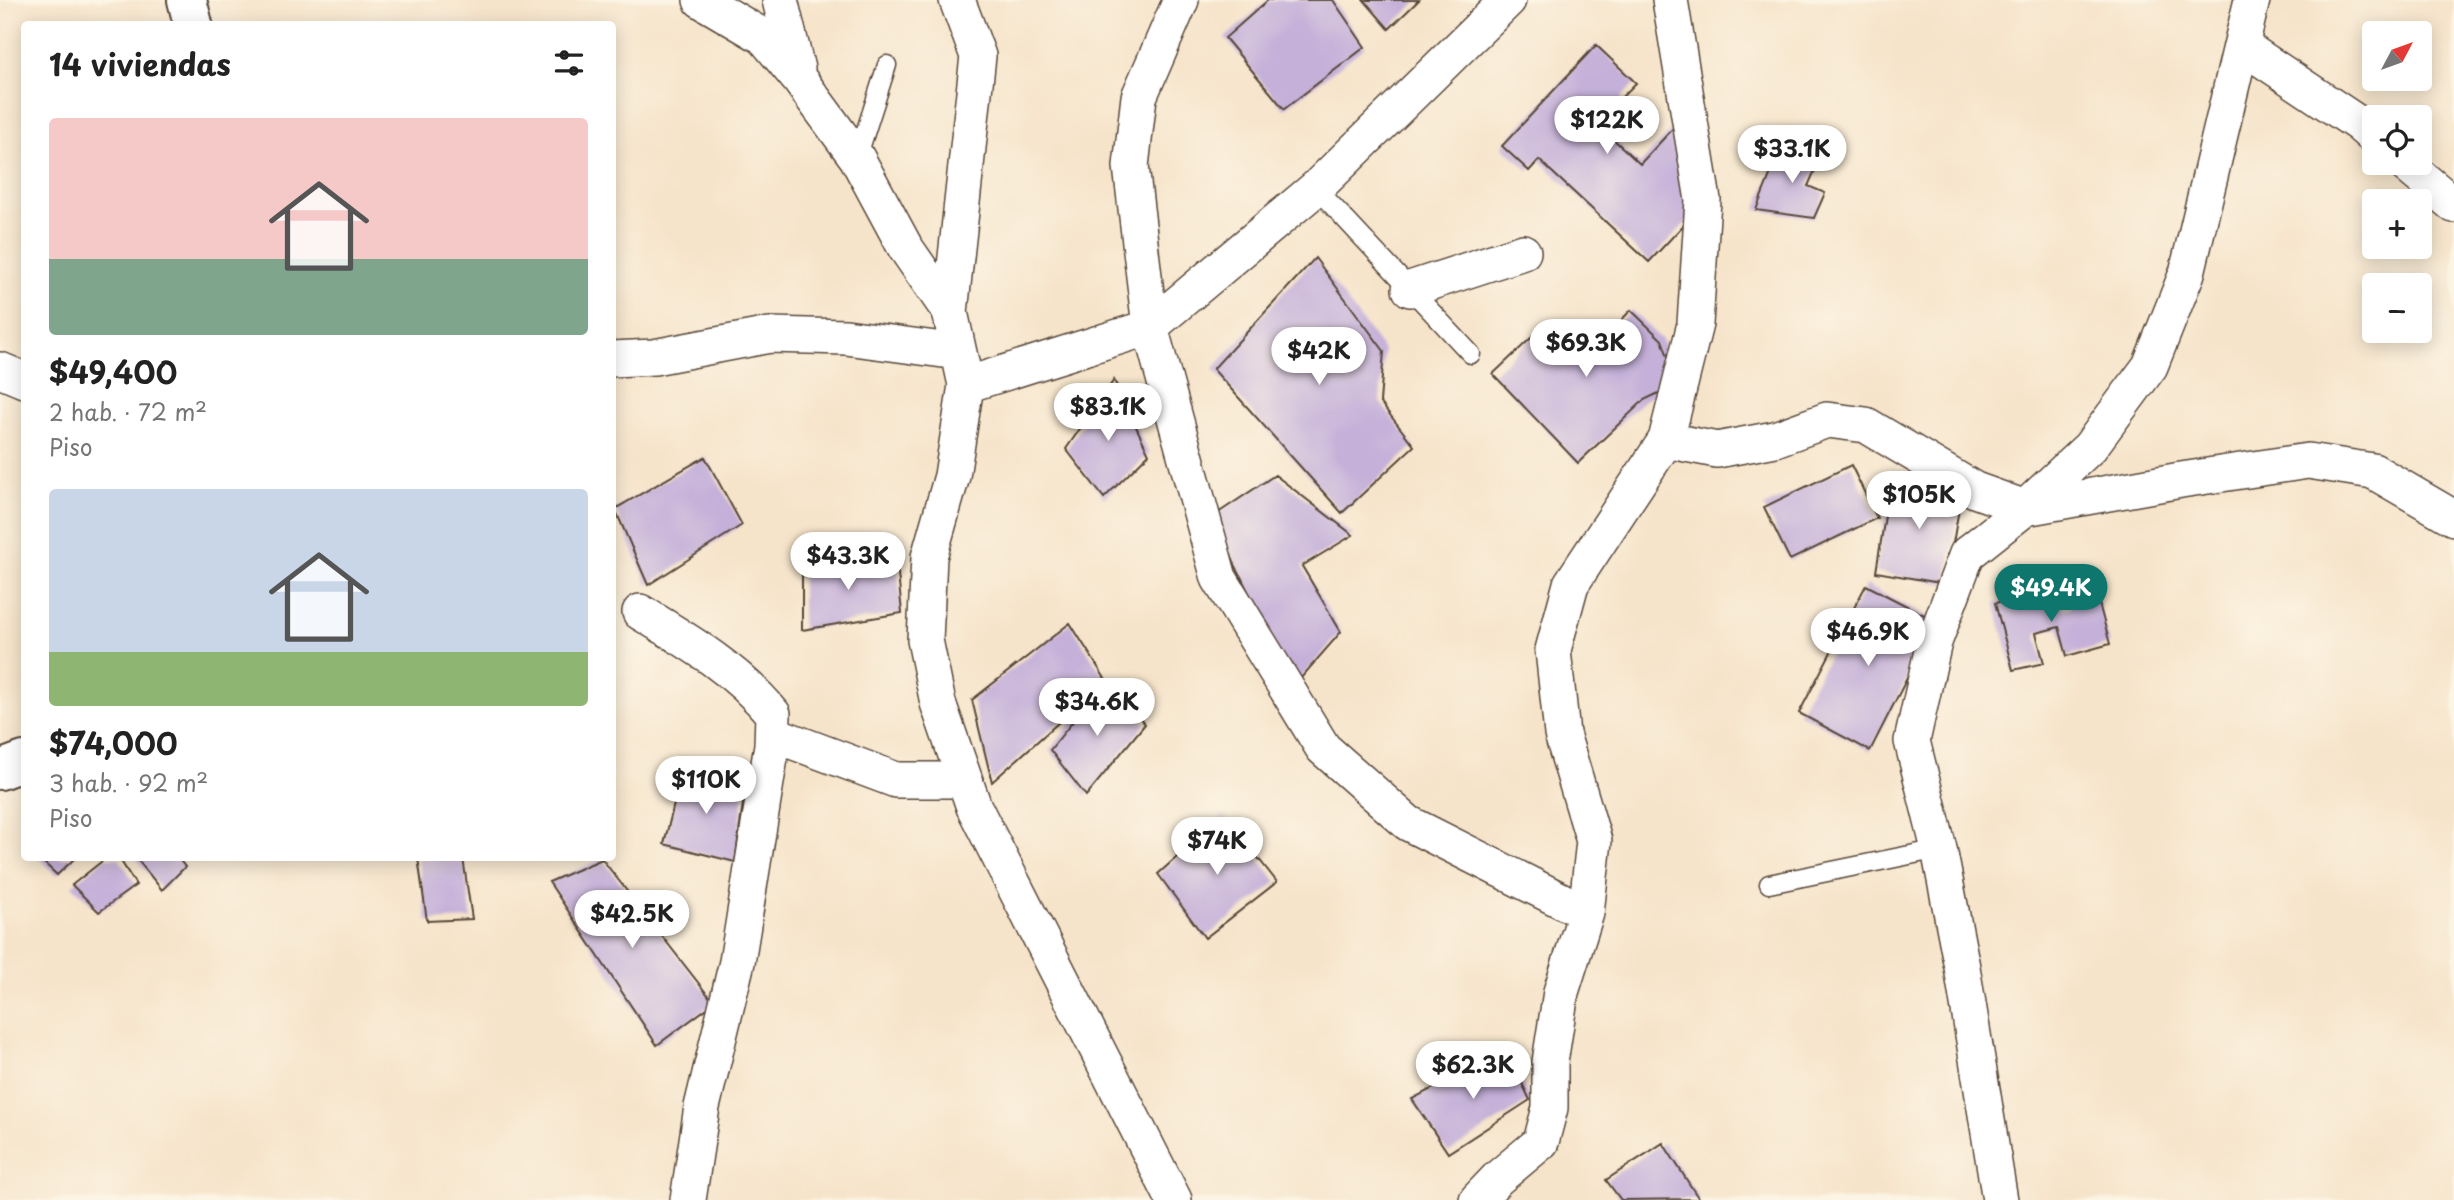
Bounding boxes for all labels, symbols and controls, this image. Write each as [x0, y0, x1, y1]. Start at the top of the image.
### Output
north arrow [2362, 21, 2432, 91]
map controls [2362, 21, 2432, 343]
text: 14 viviendas [49, 41, 231, 86]
icon: filters [550, 44, 588, 82]
pin: $122K [1558, 96, 1656, 156]
text: $122K [1570, 101, 1644, 136]
button: locate [2362, 105, 2432, 175]
pin: $33.1K [1735, 125, 1849, 185]
text: $33.1K [1754, 130, 1830, 165]
icon: home [256, 163, 382, 289]
button: + [2362, 189, 2432, 259]
button: − [2362, 273, 2432, 343]
pin: $69.3K [1529, 320, 1643, 379]
text: $69.3K [1546, 324, 1626, 359]
pin: $42K [1278, 328, 1360, 387]
text: $42K [1287, 332, 1351, 367]
text: $49,400 [49, 349, 178, 394]
pin: $83.1K [1051, 384, 1165, 443]
text: $83.1K [1070, 388, 1146, 423]
text: 2 hab. · 72 m² [49, 394, 207, 429]
text: Piso [49, 429, 93, 464]
pin: $105K [1870, 472, 1968, 531]
text: $105K [1882, 476, 1956, 511]
pin: $43.3K [791, 532, 905, 592]
icon: home [256, 534, 382, 660]
text: $43.3K [806, 537, 890, 572]
pin: $49.4K [1994, 564, 2108, 624]
text: $49.4K [2010, 569, 2092, 604]
pin: $46.9K [1811, 608, 1925, 668]
text: $46.9K [1827, 613, 1909, 648]
pin: $34.6K [1040, 678, 1154, 738]
text: $34.6K [1055, 683, 1139, 718]
text: $74,000 [49, 720, 178, 765]
pin: $110K [657, 756, 755, 816]
text: $110K [671, 761, 741, 796]
text: 3 hab. · 92 m² [49, 765, 208, 800]
text: Piso [49, 800, 93, 835]
pin: $74K [1176, 818, 1258, 877]
text: $74K [1187, 822, 1247, 857]
pin: $42.5K [575, 890, 689, 950]
text: $42.5K [590, 895, 674, 930]
pin: $62.3K [1416, 1042, 1530, 1101]
text: $62.3K [1432, 1046, 1514, 1081]

